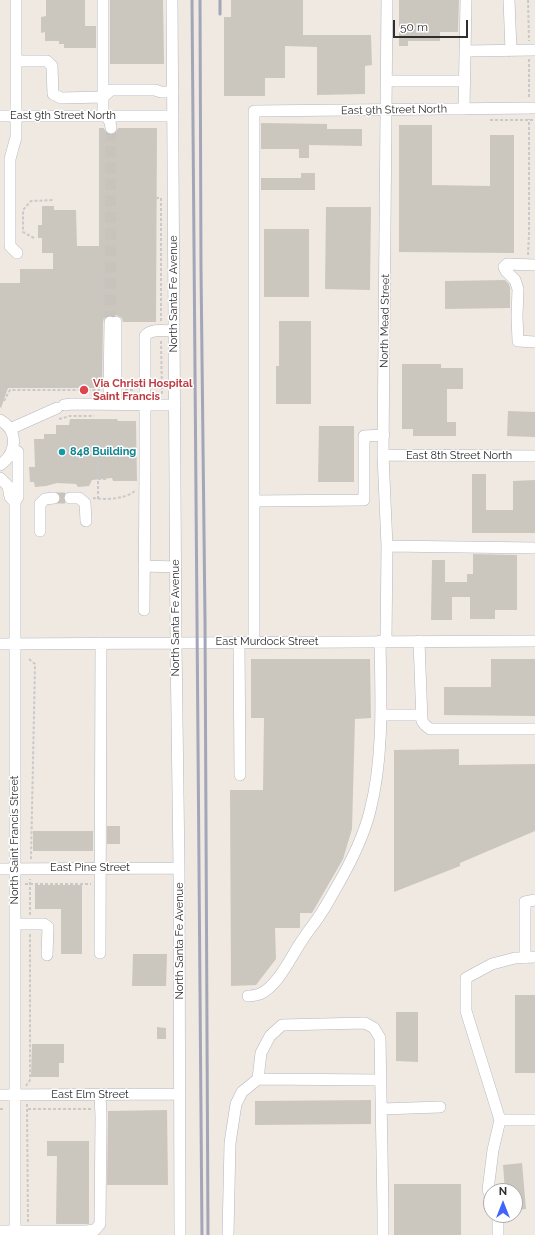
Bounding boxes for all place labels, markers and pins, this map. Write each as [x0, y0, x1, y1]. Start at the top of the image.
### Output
place label: Via Christi Hospital Saint Francis [93, 377, 193, 403]
marker: Via Christi Hospital Saint Francis [78, 384, 90, 396]
place label: 848 Building [70, 445, 136, 459]
marker: 848 Building [57, 447, 67, 457]

